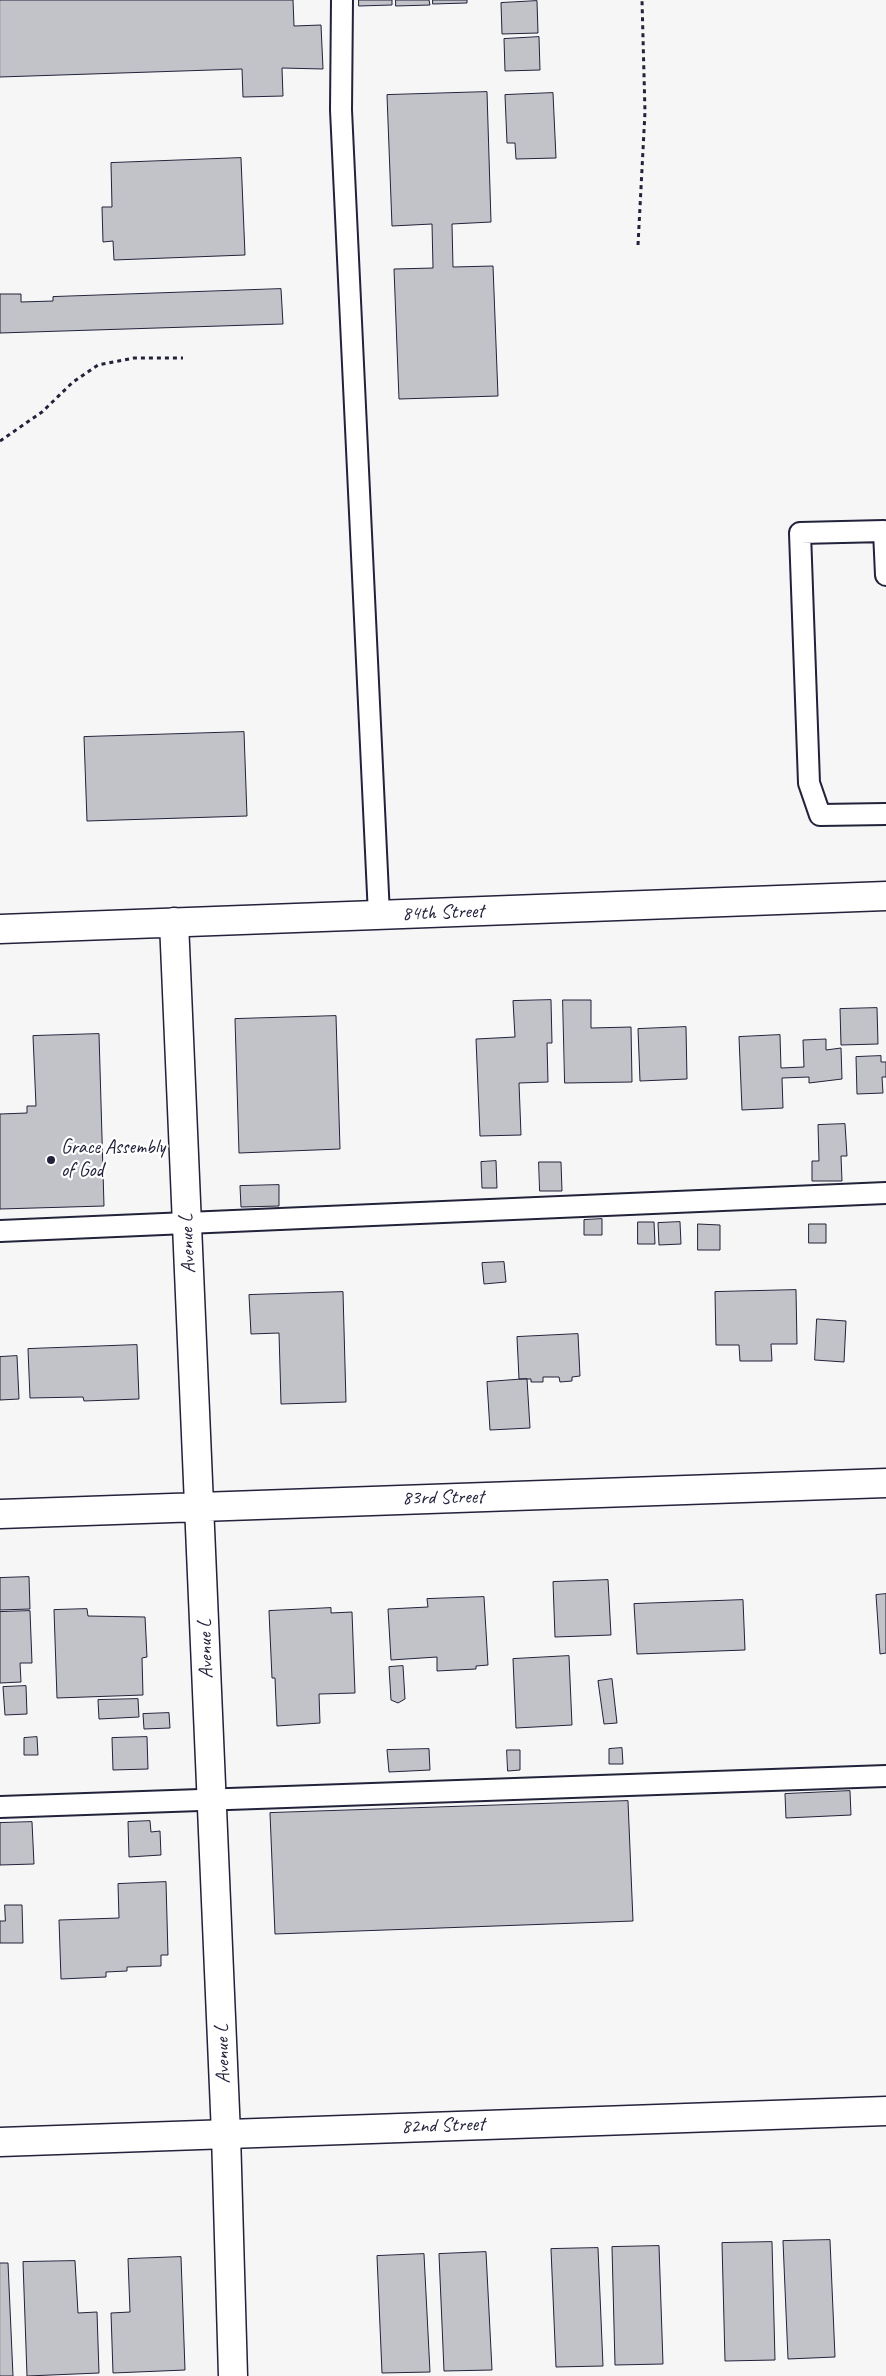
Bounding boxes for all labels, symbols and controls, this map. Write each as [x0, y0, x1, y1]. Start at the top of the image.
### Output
street label: 84th Street [402, 900, 484, 926]
place label: Grace Assembly of God [61, 1136, 165, 1183]
marker: Grace Assembly of God [45, 1154, 57, 1166]
street label: Avenue L [174, 1214, 202, 1274]
street label: 83rd Street [402, 1485, 484, 1511]
street label: Avenue L [193, 1619, 219, 1679]
street label: Avenue L [210, 2024, 236, 2084]
street label: 82nd Street [401, 2113, 485, 2139]

